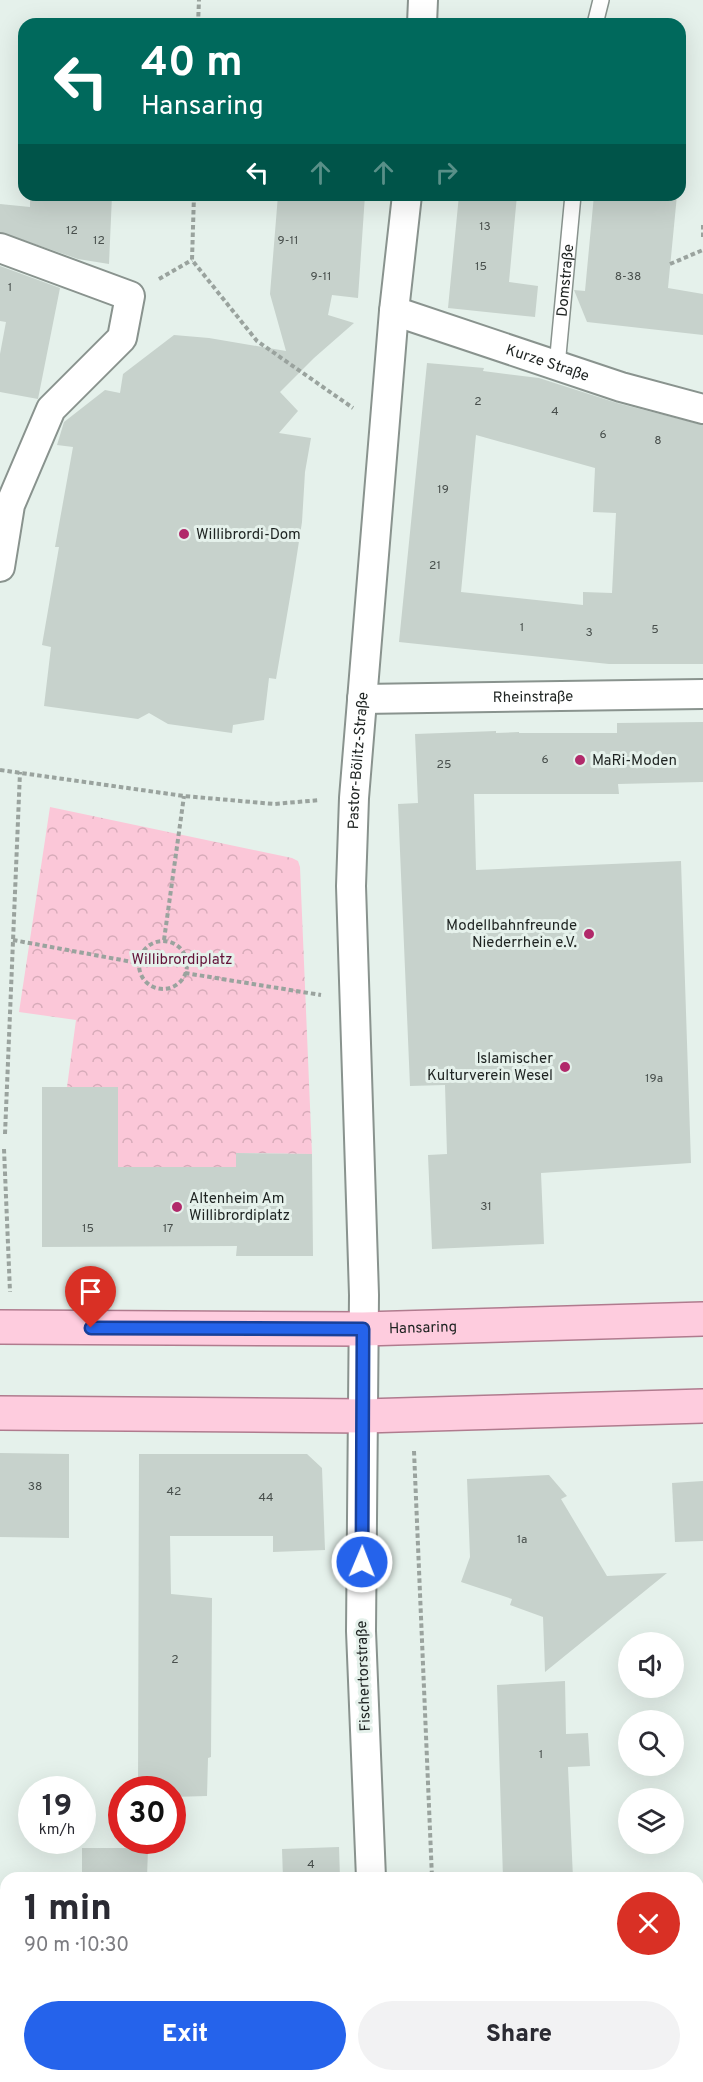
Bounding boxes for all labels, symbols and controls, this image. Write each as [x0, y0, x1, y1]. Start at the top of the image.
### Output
text: 40 m [141, 38, 243, 91]
icon: left [42, 42, 120, 120]
text: Hansaring [141, 90, 264, 124]
icon: left [241, 156, 274, 189]
icon: ahead [304, 156, 337, 189]
icon: ahead [367, 156, 400, 189]
icon: right [430, 156, 463, 189]
house number: 13 [479, 219, 491, 235]
house number: 12 [66, 223, 78, 239]
house number: 12 [93, 233, 105, 249]
house number: 9-11 [278, 233, 298, 249]
street label: Domstraße [554, 243, 579, 318]
house number: 15 [475, 259, 487, 275]
house number: 9-11 [311, 269, 331, 285]
house number: 8-38 [615, 269, 641, 285]
house number: 1 [8, 280, 12, 296]
street label: Kurze Straße [503, 341, 591, 387]
house number: 2 [474, 394, 482, 410]
house number: 4 [551, 404, 559, 420]
house number: 6 [599, 427, 607, 443]
house number: 8 [654, 433, 662, 449]
house number: 19 [437, 482, 449, 498]
place label: Willibrordi-Dom [196, 526, 301, 545]
marker: Willibrordi-Dom [177, 527, 191, 541]
house number: 21 [429, 558, 441, 574]
house number: 1 [520, 620, 524, 636]
house number: 5 [651, 622, 659, 638]
house number: 3 [585, 625, 593, 641]
street label: Rheinstraße [492, 688, 574, 708]
street label: Pastor-Bölitz-Straße [345, 691, 374, 830]
house number: 6 [541, 752, 549, 768]
place label: MaRi-Moden [592, 752, 677, 771]
marker: MaRi-Moden [573, 753, 587, 767]
house number: 25 [437, 757, 451, 773]
place label: Modellbahnfreunde Niederrhein e.V. [446, 917, 577, 953]
marker: Modellbahnfreunde Niederrhein e.V. [582, 927, 596, 941]
park label: Willibrordiplatz [131, 951, 233, 970]
place label: Islamischer Kulturverein Wesel [427, 1050, 553, 1086]
marker: Islamischer Kulturverein Wesel [558, 1060, 572, 1074]
house number: 19a [645, 1071, 663, 1087]
place label: Altenheim Am Willibrordiplatz [189, 1190, 290, 1226]
house number: 31 [480, 1199, 492, 1215]
marker: Altenheim Am Willibrordiplatz [170, 1200, 184, 1214]
house number: 15 [82, 1221, 94, 1237]
house number: 17 [163, 1221, 173, 1237]
pin [65, 1266, 116, 1328]
icon: arrive [74, 1275, 107, 1308]
street label: Hansaring [389, 1318, 457, 1339]
house number: 38 [28, 1479, 42, 1495]
house number: 42 [167, 1484, 181, 1500]
house number: 44 [259, 1490, 273, 1506]
position arrow [330, 1530, 394, 1594]
house number: 1a [517, 1532, 527, 1548]
street label: Fischertorstraße [353, 1620, 376, 1732]
map controls [618, 1632, 684, 1854]
button: sound [618, 1632, 684, 1698]
house number: 2 [171, 1652, 179, 1668]
button: search [618, 1710, 684, 1776]
house number: 1 [539, 1747, 543, 1763]
speed limit sign: 30 [108, 1776, 186, 1854]
button: layers [618, 1788, 684, 1854]
text: 19 [42, 1789, 72, 1826]
text: km/h [39, 1821, 75, 1840]
house number: 4 [307, 1857, 315, 1873]
text: 1 min [24, 1887, 112, 1933]
button: close [617, 1892, 680, 1955]
text: 90 m · 10:30 [24, 1933, 129, 1959]
button: Exit [24, 2001, 346, 2070]
button: Share [358, 2001, 680, 2070]

